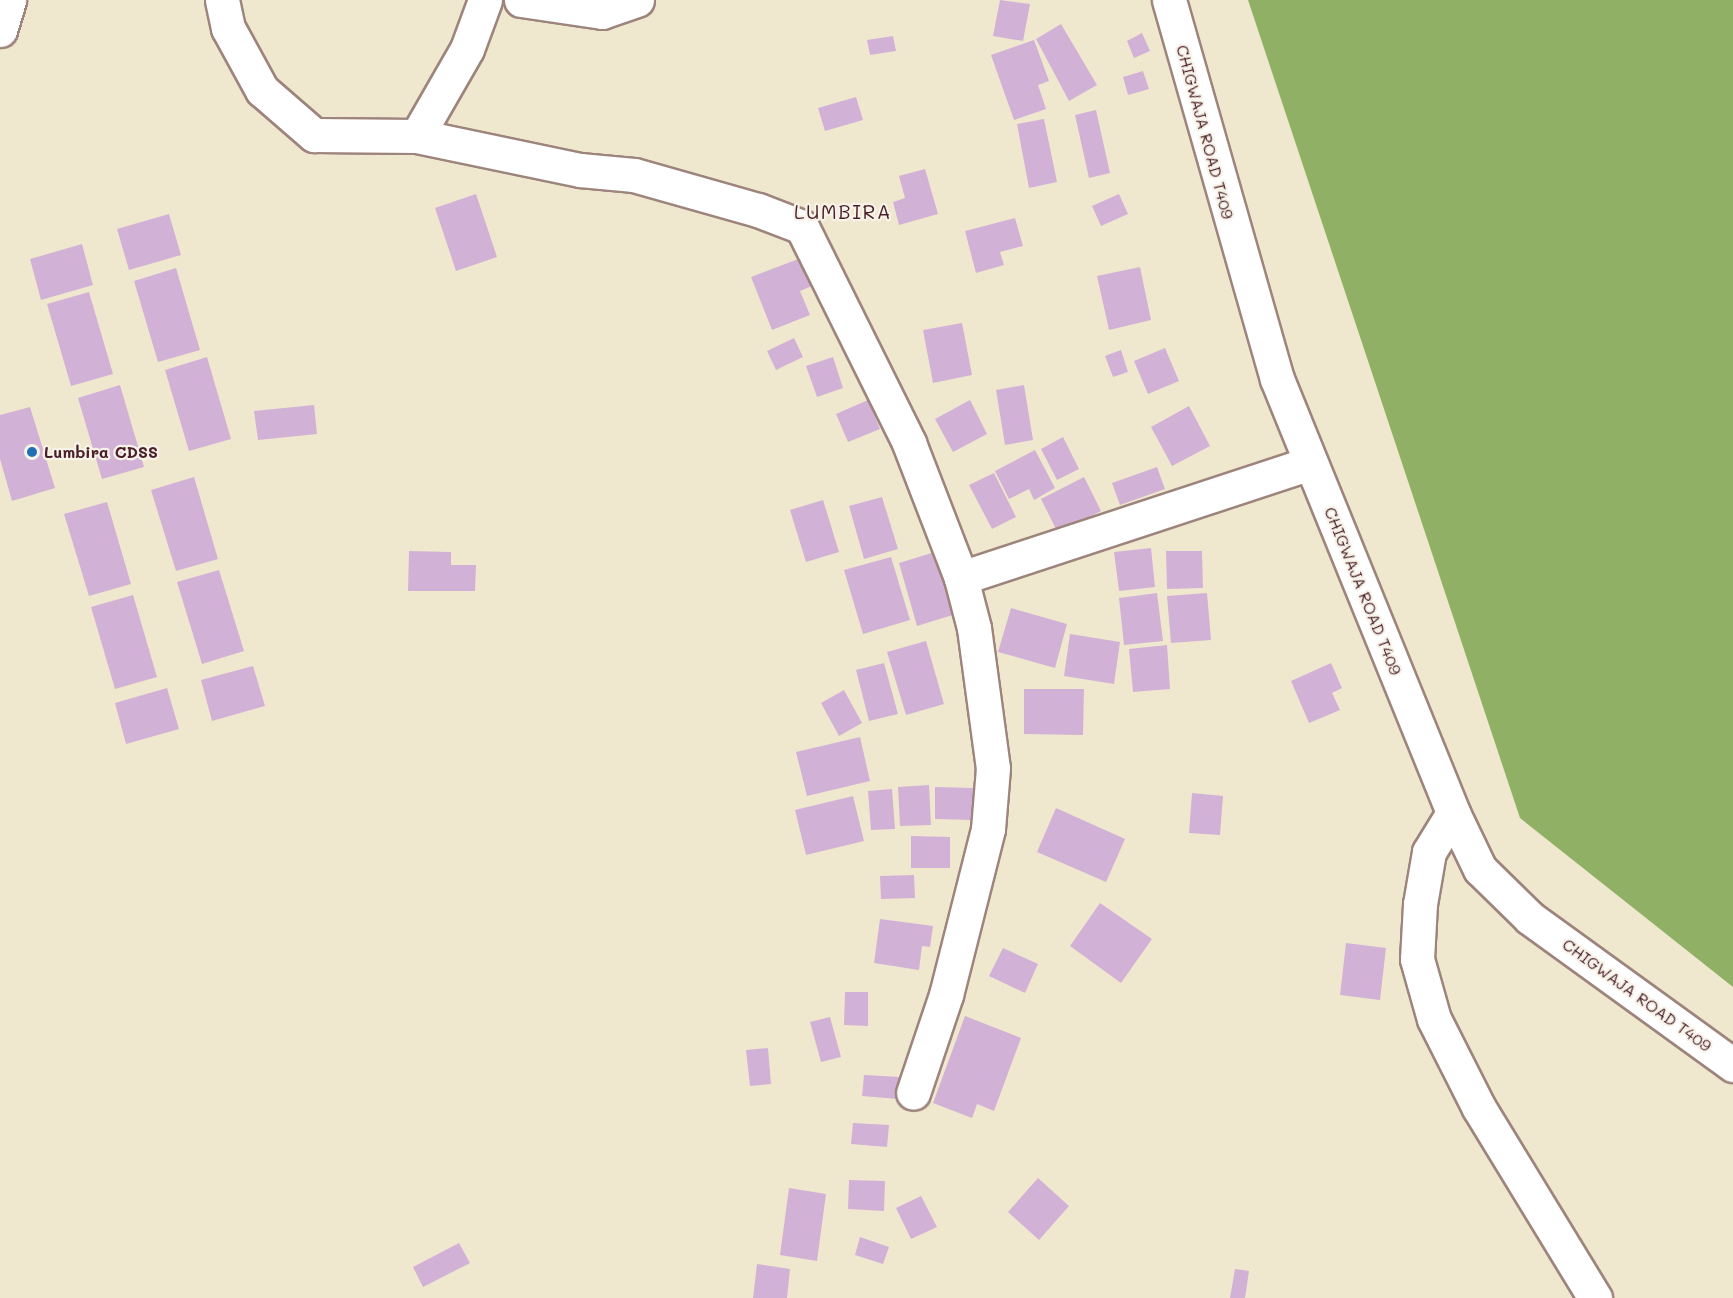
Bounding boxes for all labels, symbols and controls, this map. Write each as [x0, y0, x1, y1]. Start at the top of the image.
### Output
street label: CHIGWAJA ROAD T409 [1172, 43, 1238, 221]
district label: LUMBIRA [794, 199, 892, 223]
place label: Lumbira CDSS [44, 442, 158, 462]
marker: Lumbira CDSS [25, 445, 39, 459]
street label: CHIGWAJA ROAD T409 [1320, 504, 1406, 678]
street label: CHIGWAJA ROAD T409 [1559, 934, 1715, 1056]

